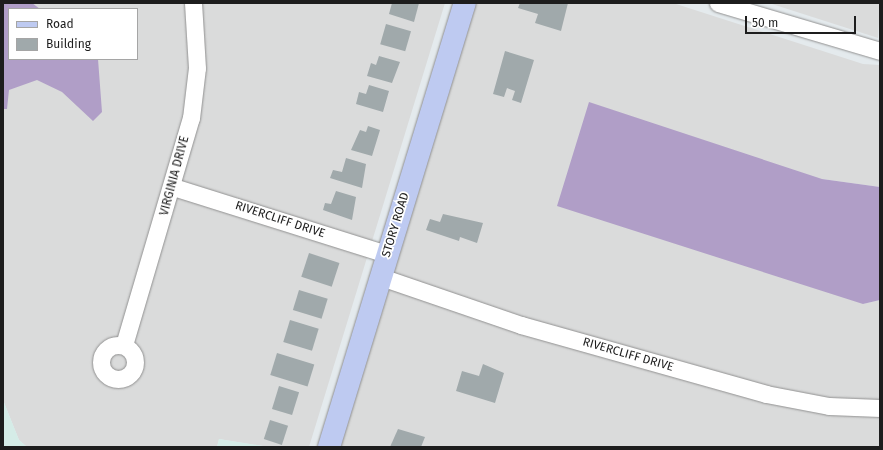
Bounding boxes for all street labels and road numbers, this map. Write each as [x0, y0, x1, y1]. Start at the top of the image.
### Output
street label: VIRGINIA DRIVE [157, 135, 193, 217]
street label: STORY ROAD [379, 191, 413, 259]
street label: RIVERCLIFF DRIVE [233, 199, 327, 241]
street label: RIVERCLIFF DRIVE [581, 335, 675, 375]

